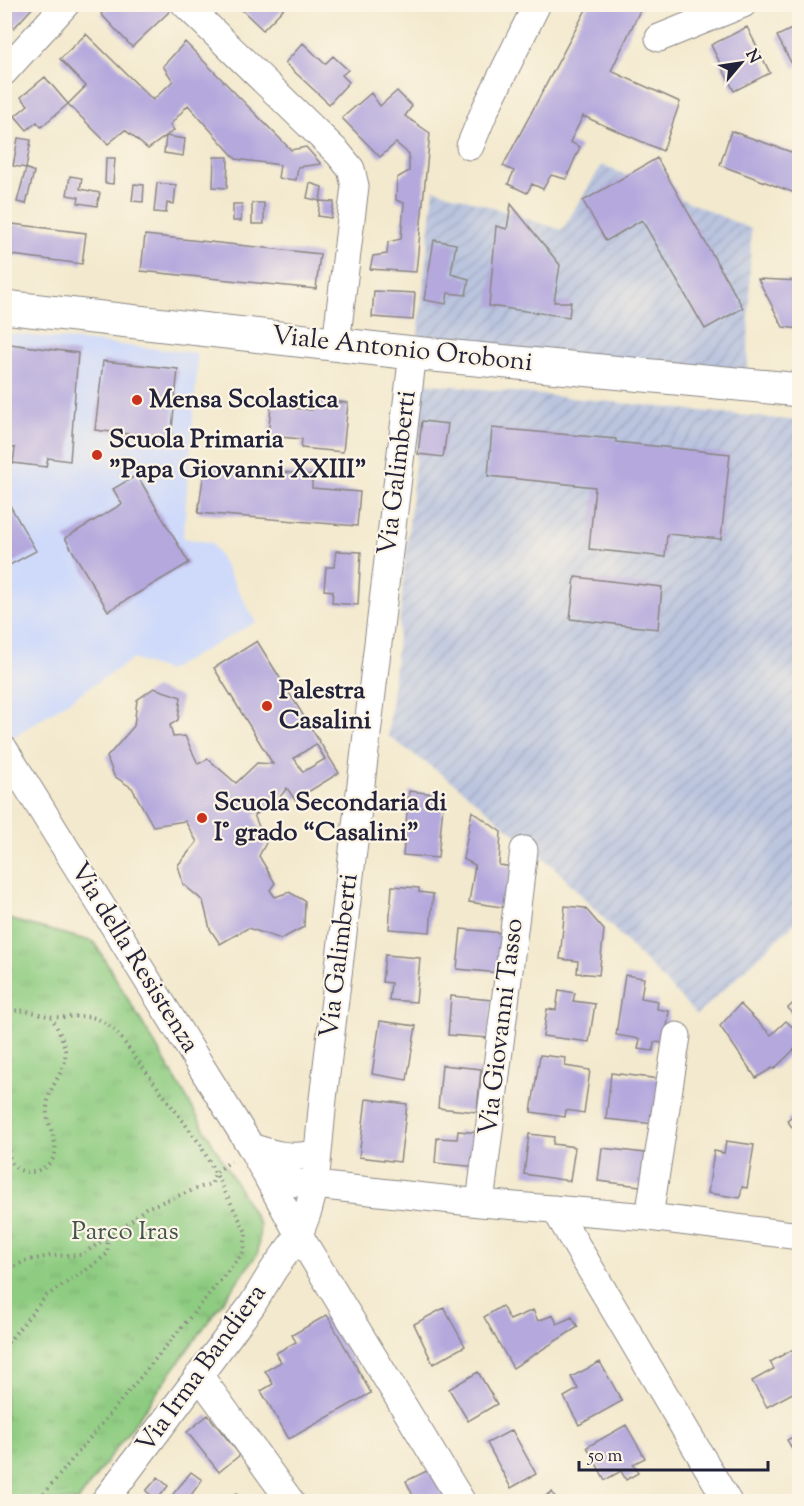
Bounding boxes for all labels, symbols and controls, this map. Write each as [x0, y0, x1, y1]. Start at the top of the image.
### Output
north arrow [711, 33, 771, 93]
text: N [739, 46, 765, 68]
street label: Viale Antonio Oroboni [270, 318, 534, 382]
place label: Mensa Scolastica [149, 382, 338, 419]
street label: Via Galimberti [370, 388, 426, 558]
marker: Mensa Scolastica [130, 393, 144, 407]
place label: Scuola Primaria "Papa Giovanni XXIII" [109, 422, 367, 489]
marker: Scuola Primaria "Papa Giovanni XXIII" [90, 448, 104, 462]
place label: Palestra Casalini [279, 673, 372, 740]
marker: Palestra Casalini [260, 699, 274, 713]
place label: Scuola Secondaria di I° grado “Casalini” [214, 785, 447, 852]
marker: Scuola Secondaria di I° grado “Casalini” [195, 811, 209, 825]
street label: Via della Resistenza [60, 855, 208, 1061]
street label: Via Galimberti [312, 871, 368, 1041]
street label: Via Giovanni Tasso [470, 916, 534, 1138]
park label: Parco Iras [71, 1214, 179, 1251]
street label: Via Irma Bandiera [128, 1277, 276, 1461]
scale bar [579, 1434, 768, 1472]
text: 50 m [587, 1444, 623, 1470]

